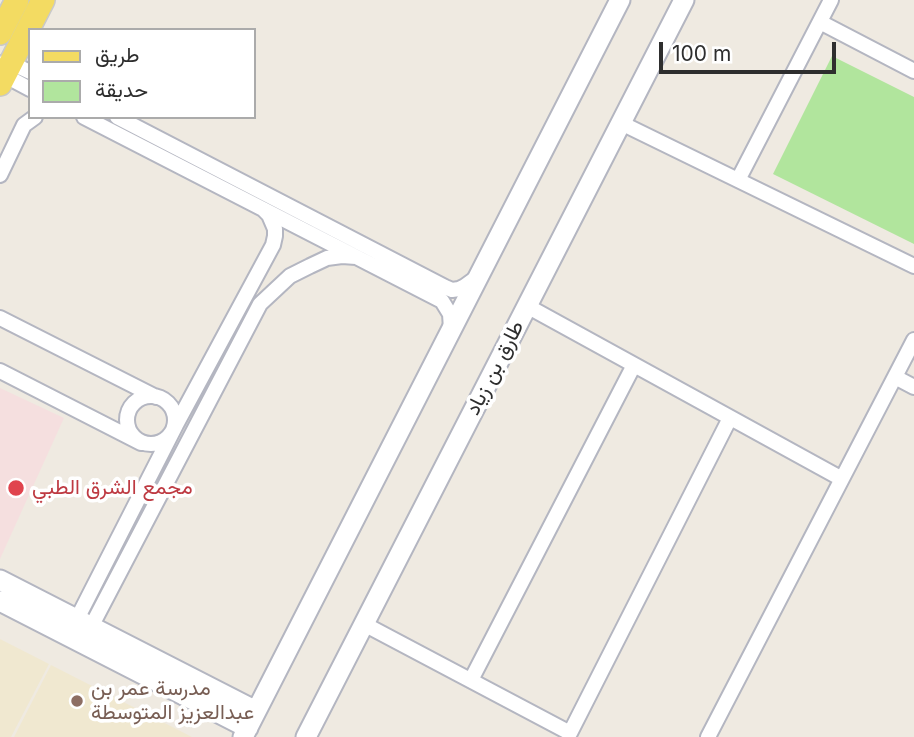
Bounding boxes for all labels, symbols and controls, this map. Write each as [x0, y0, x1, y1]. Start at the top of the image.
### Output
legend [28, 28, 256, 119]
scale bar [662, 28, 839, 72]
text: 100 m [672, 41, 731, 66]
text: طريق [95, 42, 140, 67]
text: حديقة [95, 77, 148, 102]
street label: طارق بن زياد [460, 317, 530, 419]
place label: مجمع الشرق الطبي [32, 475, 193, 501]
marker: مجمع الشرق الطبي [6, 478, 26, 498]
place label: مدرسة عمر بن عبدالعزيز المتوسطة [91, 676, 254, 726]
marker: مدرسة عمر بن عبدالعزيز المتوسطة [69, 693, 85, 709]

